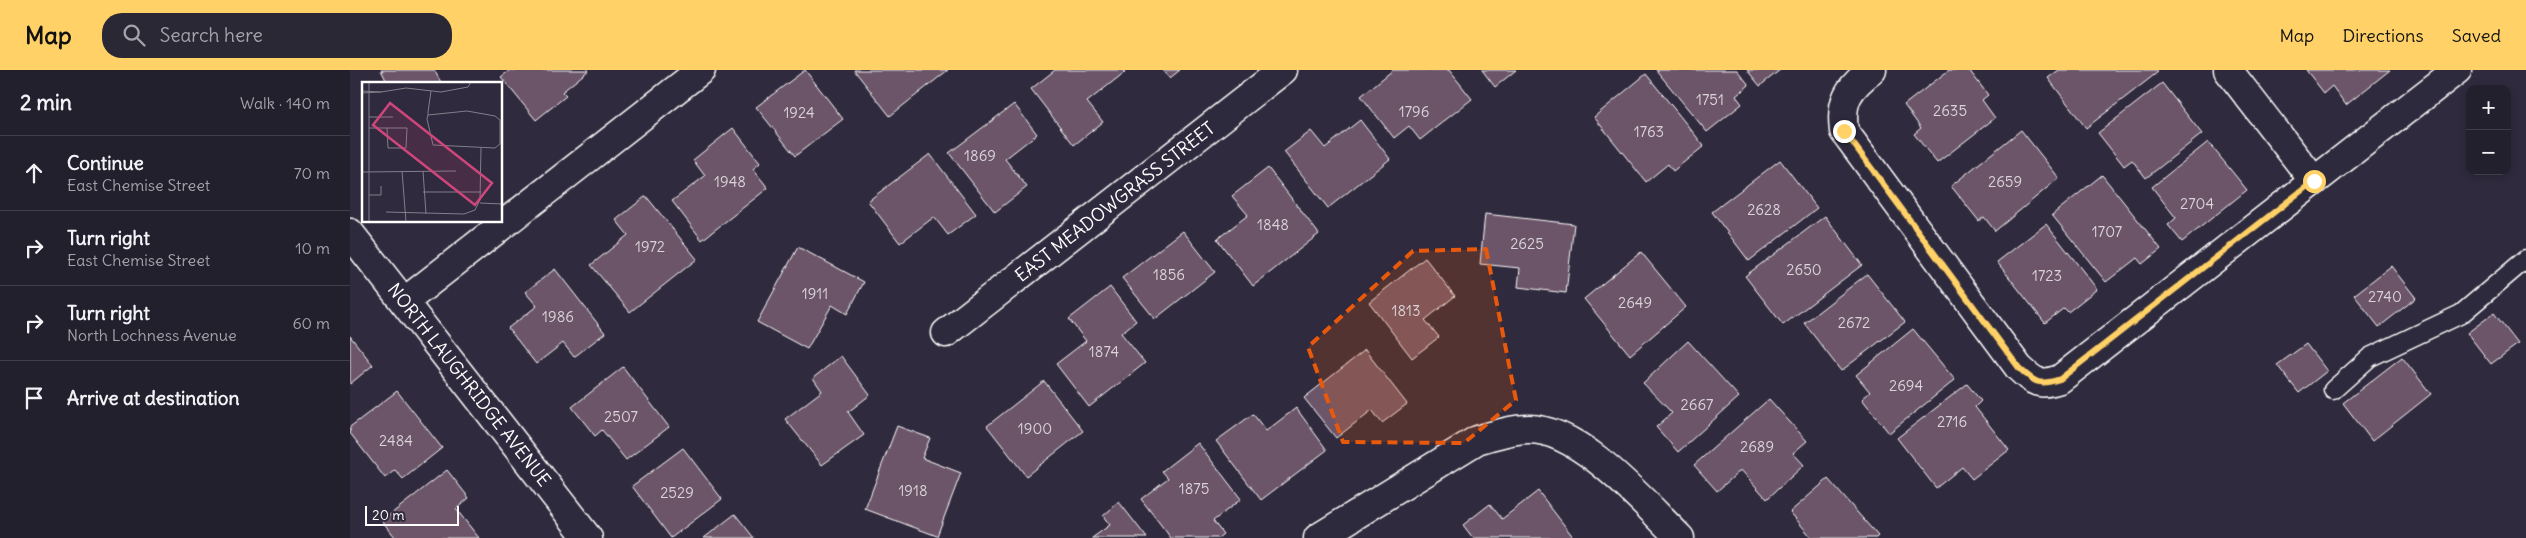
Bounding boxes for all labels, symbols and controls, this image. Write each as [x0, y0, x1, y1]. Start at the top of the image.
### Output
search box [102, 13, 452, 58]
text: Map [25, 20, 72, 50]
icon: search [120, 21, 148, 49]
text: Search here [160, 23, 263, 47]
text: Map [2279, 24, 2314, 47]
text: Directions [2342, 24, 2424, 47]
text: Saved [2452, 24, 2501, 47]
inset map [362, 82, 502, 222]
map controls [2466, 85, 2511, 175]
button: + [2466, 85, 2511, 130]
text: 2 min [20, 89, 72, 116]
house number: 1751 [1696, 90, 1724, 109]
text: Walk · 140 m [240, 93, 330, 113]
house number: 2635 [1933, 101, 1967, 120]
house number: 1796 [1399, 102, 1429, 121]
house number: 1924 [783, 103, 815, 122]
street label: EAST MEADOWGRASS STREET [1010, 116, 1219, 287]
route end [1833, 120, 1856, 143]
house number: 1763 [1634, 122, 1664, 141]
button: − [2466, 130, 2511, 175]
house number: 1869 [964, 146, 996, 165]
text: Continue [67, 151, 144, 175]
icon: ahead [20, 159, 48, 187]
text: 70 m [294, 163, 330, 183]
route start [2303, 170, 2326, 193]
house number: 1948 [714, 172, 746, 191]
house number: 2659 [1988, 172, 2022, 191]
text: East Chemise Street [67, 175, 210, 195]
house number: 2704 [2180, 194, 2214, 213]
house number: 2628 [1747, 200, 1781, 219]
house number: 1848 [1257, 215, 1289, 234]
house number: 1707 [2092, 222, 2122, 241]
text: Turn right [67, 226, 150, 250]
icon: right [20, 234, 48, 262]
house number: 2625 [1510, 234, 1544, 253]
house number: 1972 [635, 237, 665, 256]
text: 10 m [295, 238, 330, 258]
text: East Chemise Street [67, 250, 210, 270]
house number: 2650 [1786, 260, 1822, 279]
house number: 1856 [1153, 265, 1185, 284]
house number: 1723 [2032, 266, 2062, 285]
street label: NORTH LAUGHRIDGE AVENUE [383, 278, 556, 491]
house number: 1911 [802, 284, 828, 303]
house number: 2740 [2368, 287, 2402, 306]
house number: 2649 [1618, 293, 1652, 312]
text: Turn right [67, 301, 150, 325]
house number: 1813 [1391, 301, 1421, 320]
house number: 1986 [542, 307, 574, 326]
icon: right [20, 309, 48, 337]
text: 60 m [292, 313, 330, 333]
house number: 2672 [1838, 313, 1870, 332]
text: North Lochness Avenue [67, 325, 237, 345]
house number: 1874 [1089, 342, 1119, 361]
house number: 2694 [1889, 376, 1923, 395]
icon: arrive [20, 384, 48, 412]
text: Arrive at destination [67, 386, 240, 410]
house number: 2667 [1681, 395, 1713, 414]
house number: 2507 [604, 407, 638, 426]
house number: 2716 [1937, 412, 1967, 431]
house number: 1900 [1018, 419, 1052, 438]
house number: 2484 [379, 431, 413, 450]
house number: 2689 [1740, 437, 1774, 456]
house number: 1875 [1179, 479, 1209, 498]
house number: 1918 [898, 481, 928, 500]
house number: 2529 [660, 483, 694, 502]
scale bar [365, 503, 459, 526]
text: 20 m [372, 506, 405, 524]

